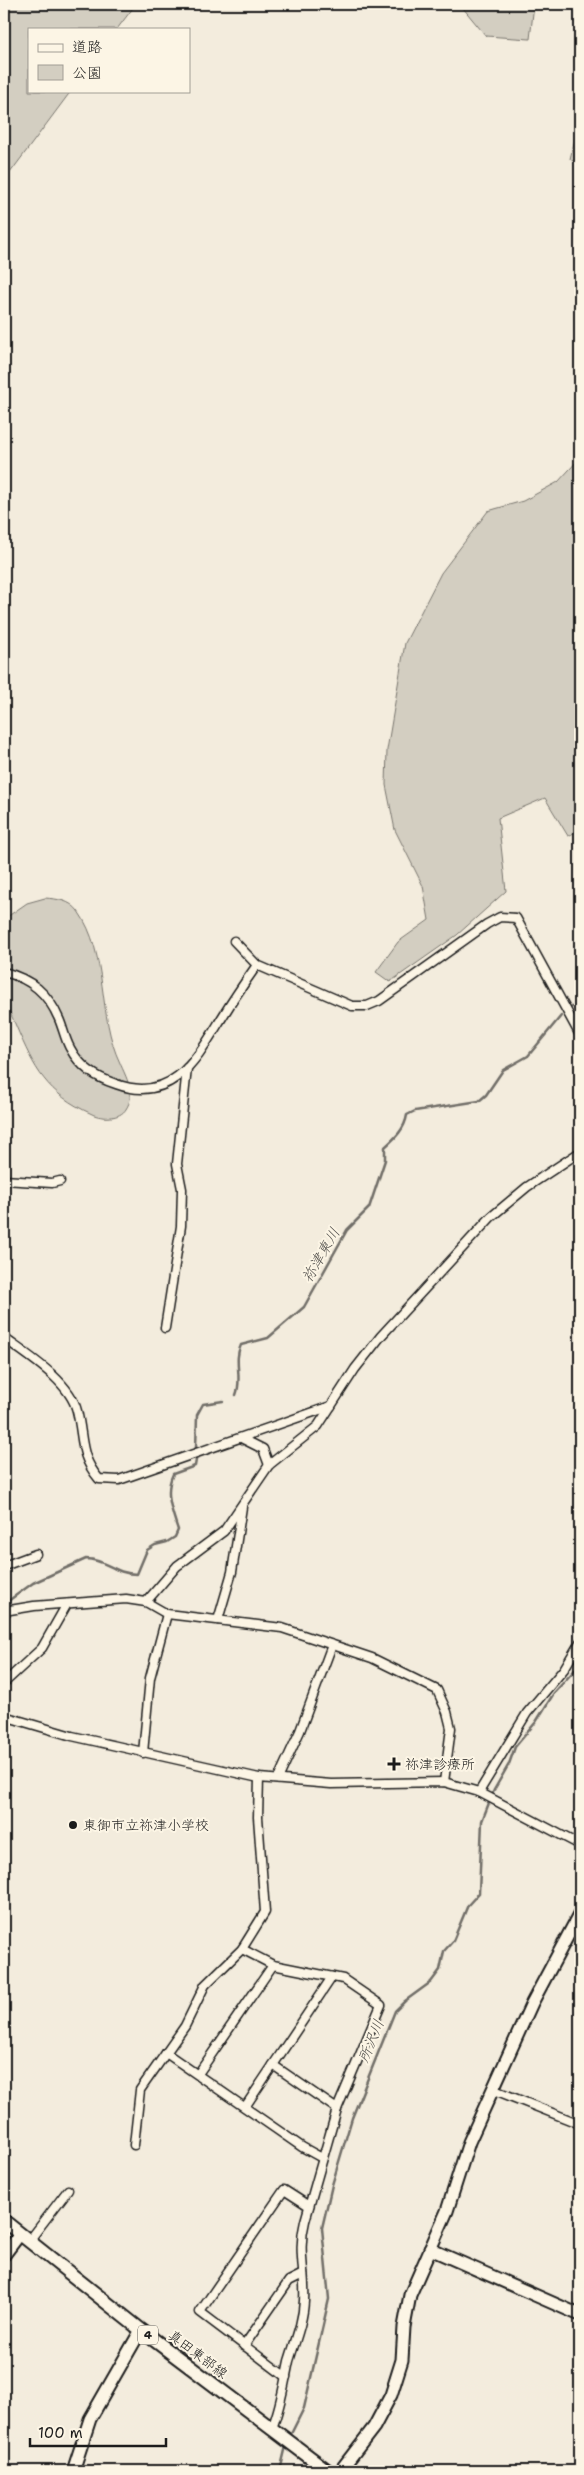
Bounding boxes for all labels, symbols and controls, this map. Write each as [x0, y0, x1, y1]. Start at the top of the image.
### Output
legend [28, 28, 190, 92]
text: 道路 [72, 37, 102, 57]
text: 公園 [72, 63, 102, 83]
water label: 祢津東川 [297, 1224, 345, 1286]
place label: 祢津診療所 [405, 1755, 475, 1773]
marker: 祢津診療所 [387, 1757, 401, 1771]
place label: 東御市立祢津小学校 [83, 1816, 209, 1834]
marker: 東御市立祢津小学校 [67, 1819, 79, 1831]
water label: 所沢川 [353, 2016, 389, 2066]
road number: 4 [138, 2326, 158, 2344]
street label: 真田東部線 [165, 2326, 231, 2382]
scale bar [30, 2415, 166, 2447]
text: 100 m [38, 2423, 83, 2443]

